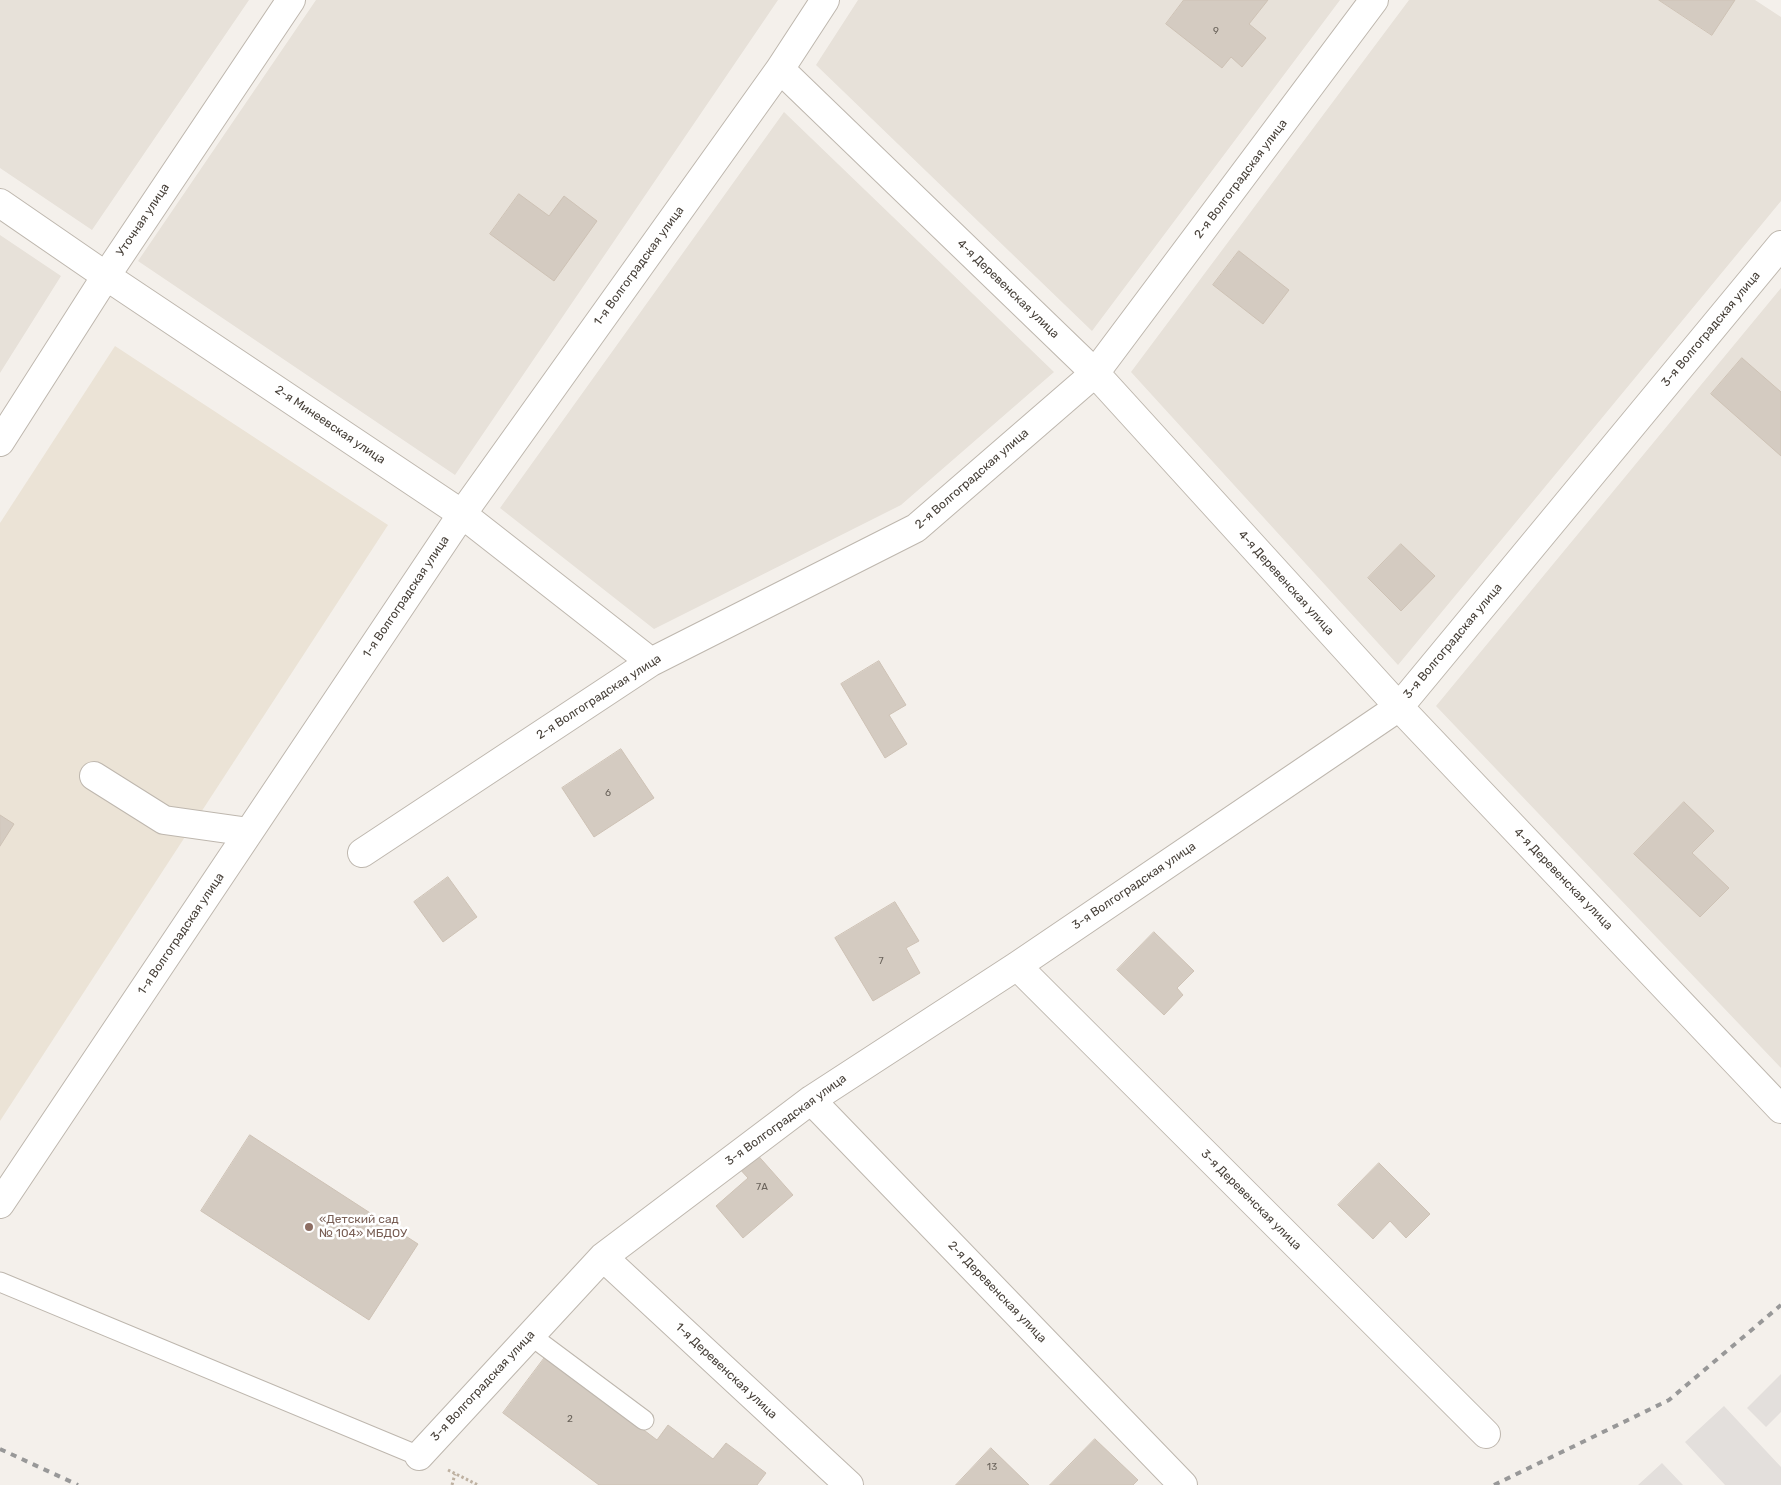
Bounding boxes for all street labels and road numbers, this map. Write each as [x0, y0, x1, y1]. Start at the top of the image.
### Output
street label: 2-я Волгоградская улица [1191, 117, 1291, 241]
street label: Уточная улица [113, 181, 173, 259]
street label: 1-я Волгоградская улица [591, 204, 687, 328]
street label: 4-я Деревенская улица [954, 236, 1062, 342]
street label: 3-я Волгоградская улица [1659, 268, 1763, 390]
street label: 2-я Минеевская улица [272, 383, 388, 467]
street label: 2-я Волгоградская улица [912, 426, 1032, 532]
street label: 4-я Деревенская улица [1235, 528, 1337, 638]
street label: 1-я Волгоградская улица [360, 533, 452, 661]
street label: 3-я Волгоградская улица [1401, 580, 1505, 702]
street label: 2-я Волгоградская улица [534, 651, 664, 743]
street label: 4-я Деревенская улица [1510, 825, 1616, 933]
street label: 3-я Волгоградская улица [1069, 839, 1199, 933]
street label: 1-я Волгоградская улица [135, 870, 227, 998]
street label: 3-я Волгоградская улица [723, 1071, 849, 1169]
street label: 3-я Деревенская улица [1198, 1147, 1304, 1253]
street label: 2-я Деревенская улица [945, 1238, 1049, 1346]
street label: 1-я Деревенская улица [672, 1320, 780, 1422]
street label: 3-я Волгоградская улица [428, 1328, 538, 1444]

